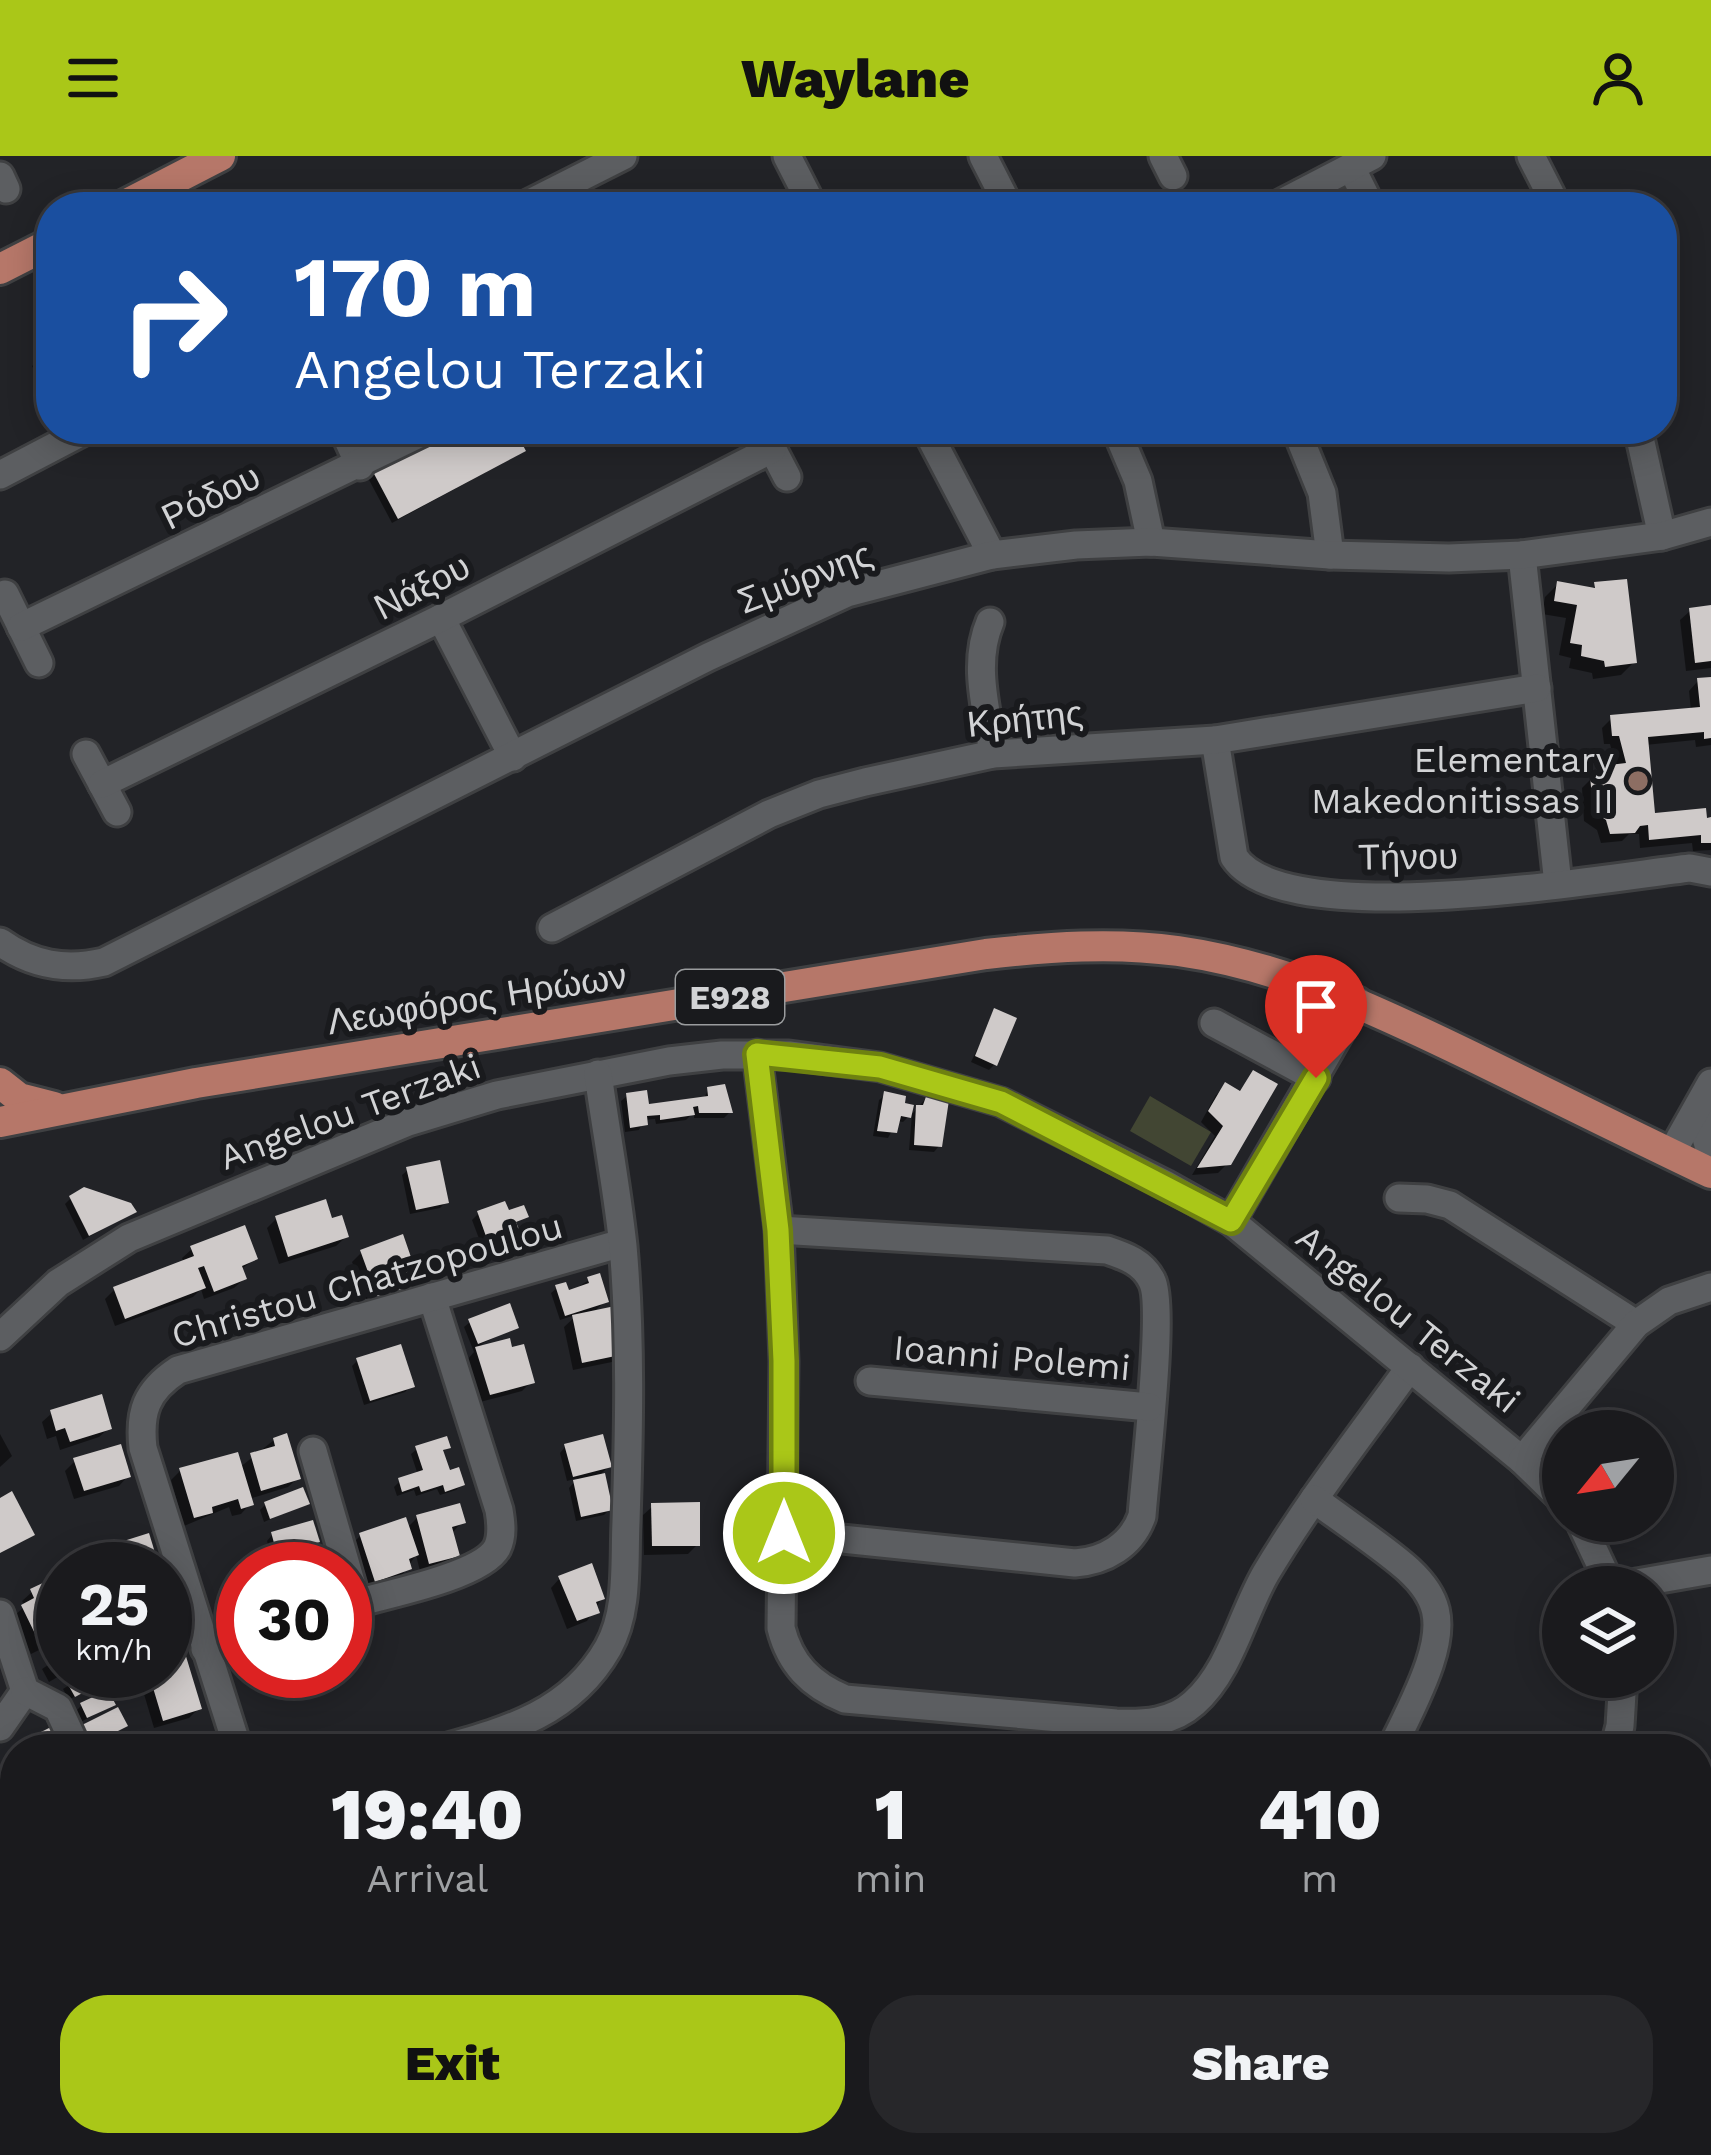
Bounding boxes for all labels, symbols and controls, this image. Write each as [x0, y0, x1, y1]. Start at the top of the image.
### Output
icon: menu [60, 45, 126, 111]
icon: person [1585, 45, 1651, 111]
text: Waylane [741, 47, 970, 110]
text: 170 m [294, 238, 536, 336]
icon: right [96, 240, 252, 396]
text: Angelou Terzaki [294, 338, 706, 401]
street label: Ρόδου [155, 455, 267, 539]
street label: Σμύρνης [732, 533, 878, 623]
street label: Νάξου [367, 545, 477, 629]
street label: Κρήτης [965, 692, 1085, 746]
place label: Elementary Makedonitissas II [1311, 739, 1614, 822]
marker: Elementary Makedonitissas II [1625, 768, 1651, 794]
street label: Τήνου [1358, 835, 1458, 879]
street label: Λεωφόρος Ηρώων [324, 955, 630, 1043]
pin [1265, 955, 1367, 1078]
road number: E928 [676, 970, 784, 1024]
icon: arrive [1283, 973, 1349, 1039]
street label: Angelou Terzaki [214, 1045, 486, 1179]
street label: Christou Chatzopoulou [167, 1205, 567, 1357]
street label: Angelou Terzaki [1288, 1216, 1528, 1422]
street label: Ioanni Polemi [892, 1327, 1132, 1389]
north arrow [1542, 1410, 1674, 1542]
map controls [1542, 1410, 1674, 1698]
position arrow [721, 1470, 847, 1596]
speed limit sign: 30 [216, 1542, 372, 1698]
button: layers [1542, 1566, 1674, 1698]
text: 25 [79, 1569, 149, 1640]
text: km/h [75, 1632, 153, 1667]
text: 19:40 [331, 1772, 524, 1856]
text: 1 [875, 1772, 907, 1856]
text: 410 [1257, 1772, 1382, 1856]
text: Arrival [367, 1856, 488, 1901]
text: min [855, 1856, 926, 1901]
text: m [1301, 1856, 1338, 1901]
button: Exit [60, 1995, 845, 2133]
button: Share [869, 1995, 1653, 2133]

